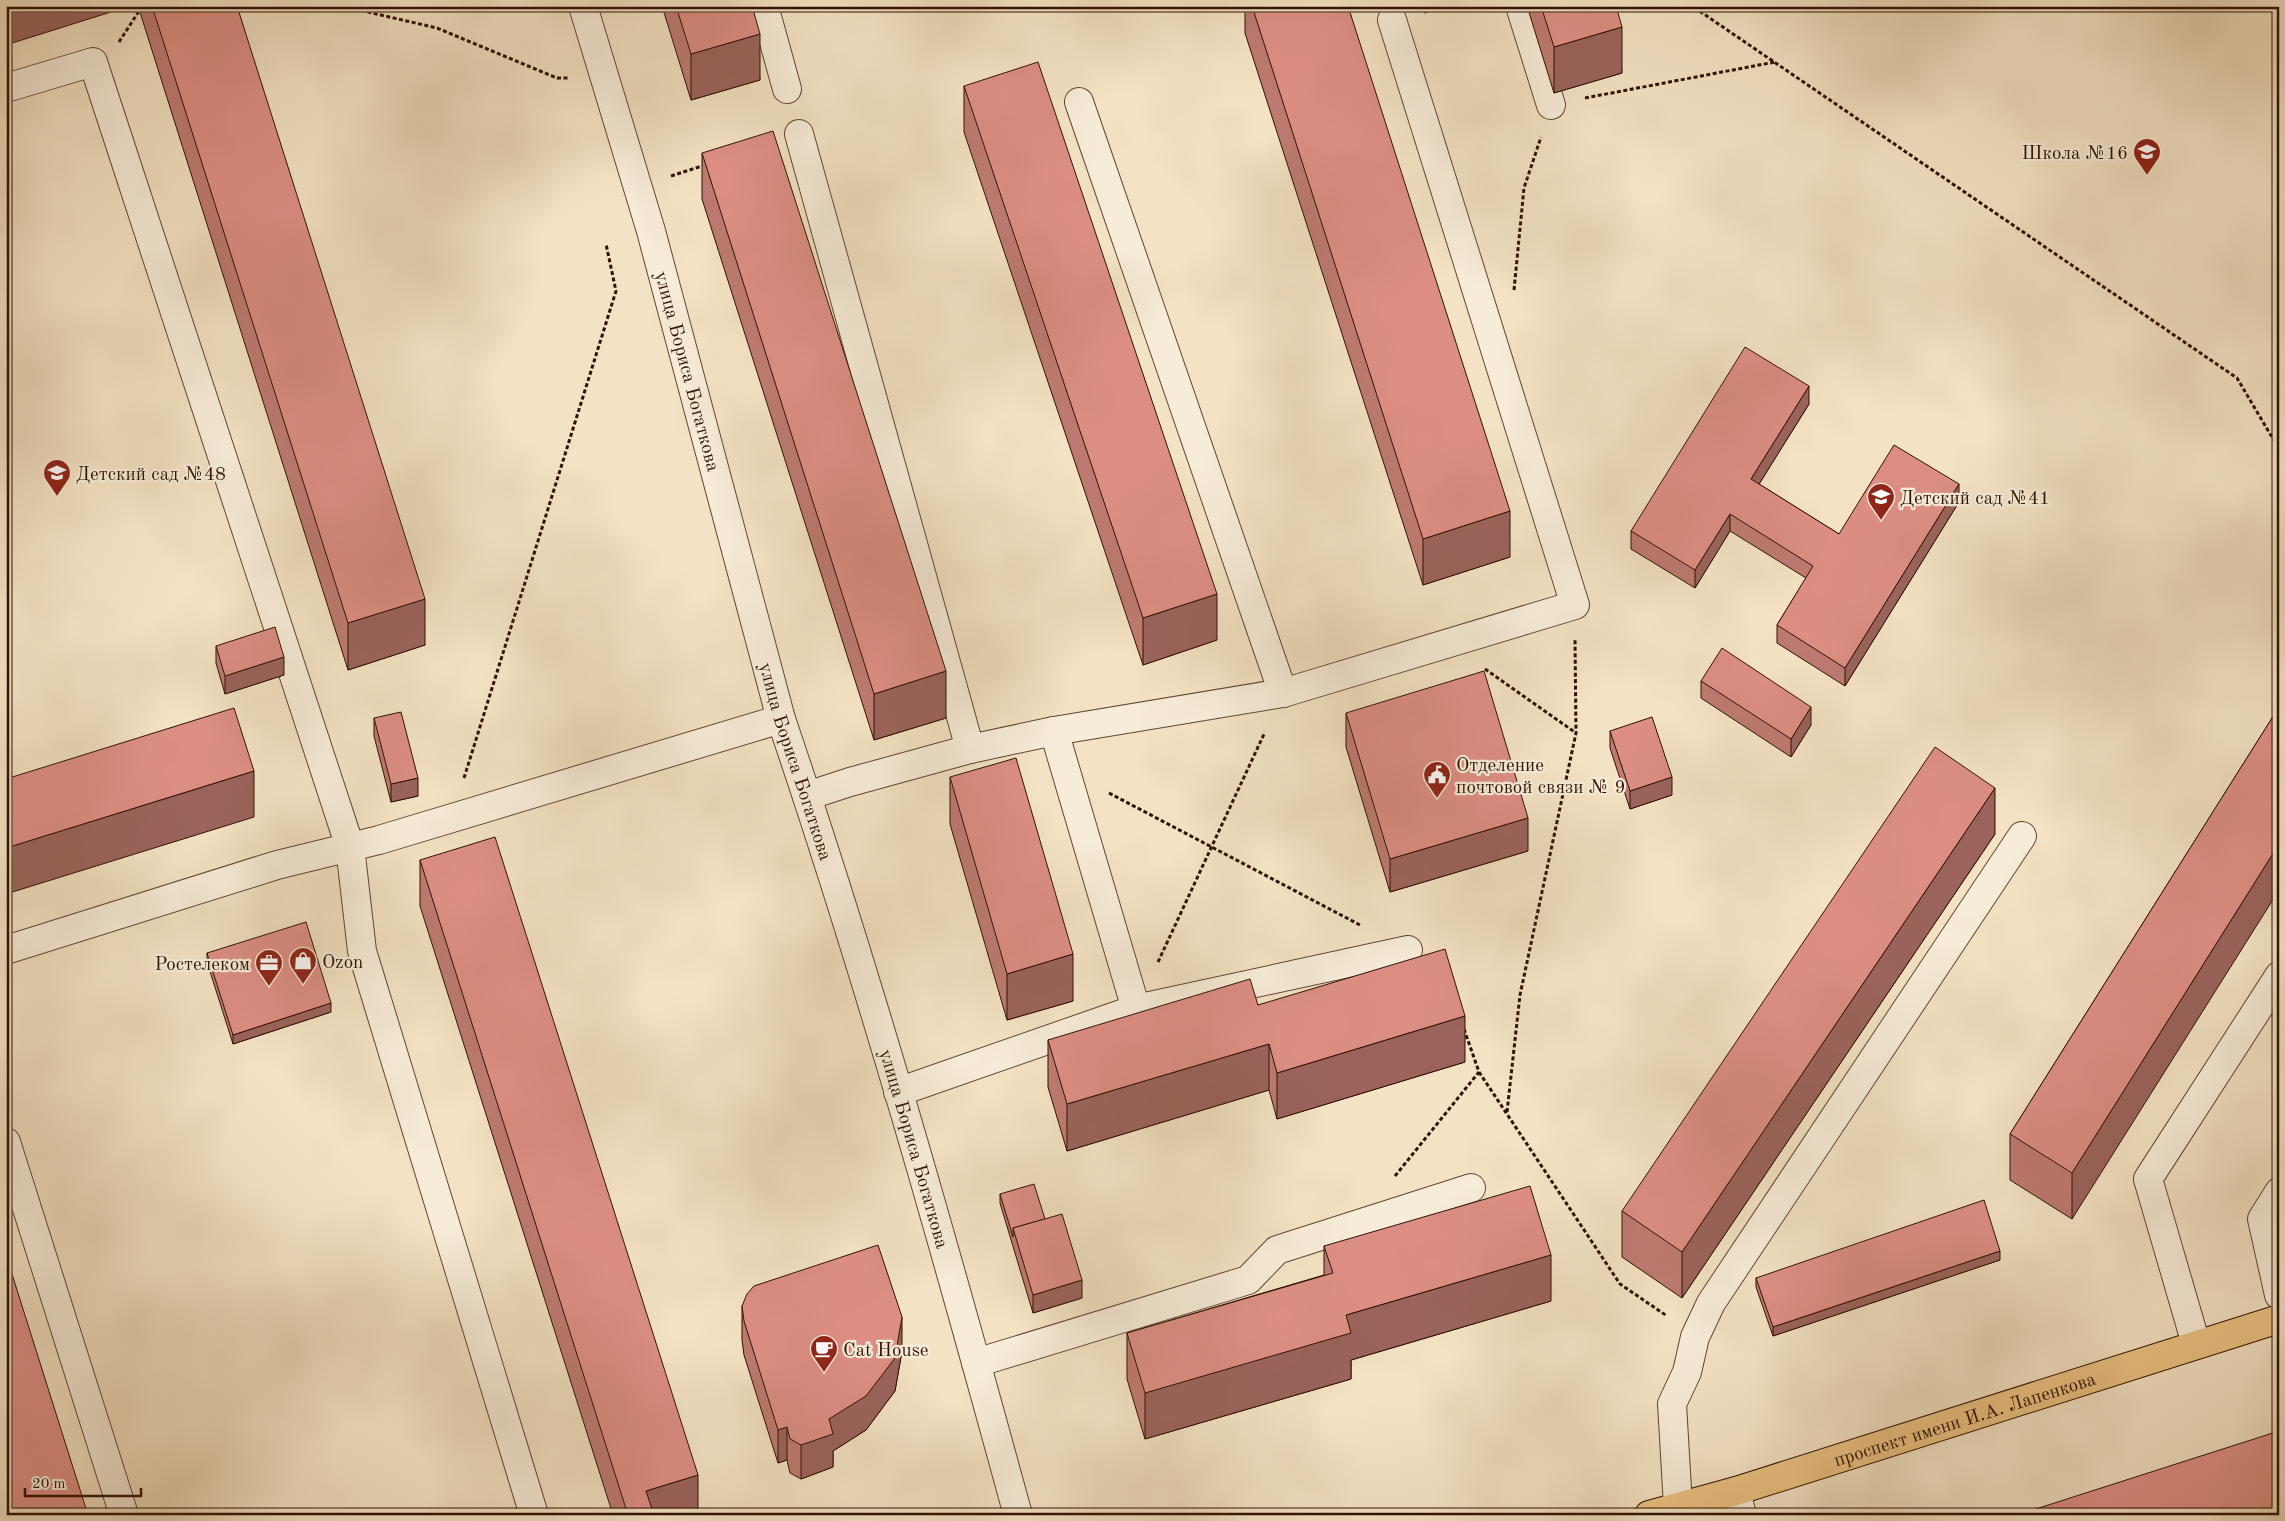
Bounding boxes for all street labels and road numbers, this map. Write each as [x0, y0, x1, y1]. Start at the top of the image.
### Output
street label: улица Бориса Богаткова [650, 270, 722, 474]
street label: улица Бориса Богаткова [754, 661, 834, 864]
street label: улица Бориса Богаткова [875, 1047, 951, 1251]
street label: проспект имени И.А. Лапенкова [1832, 1370, 2099, 1471]

